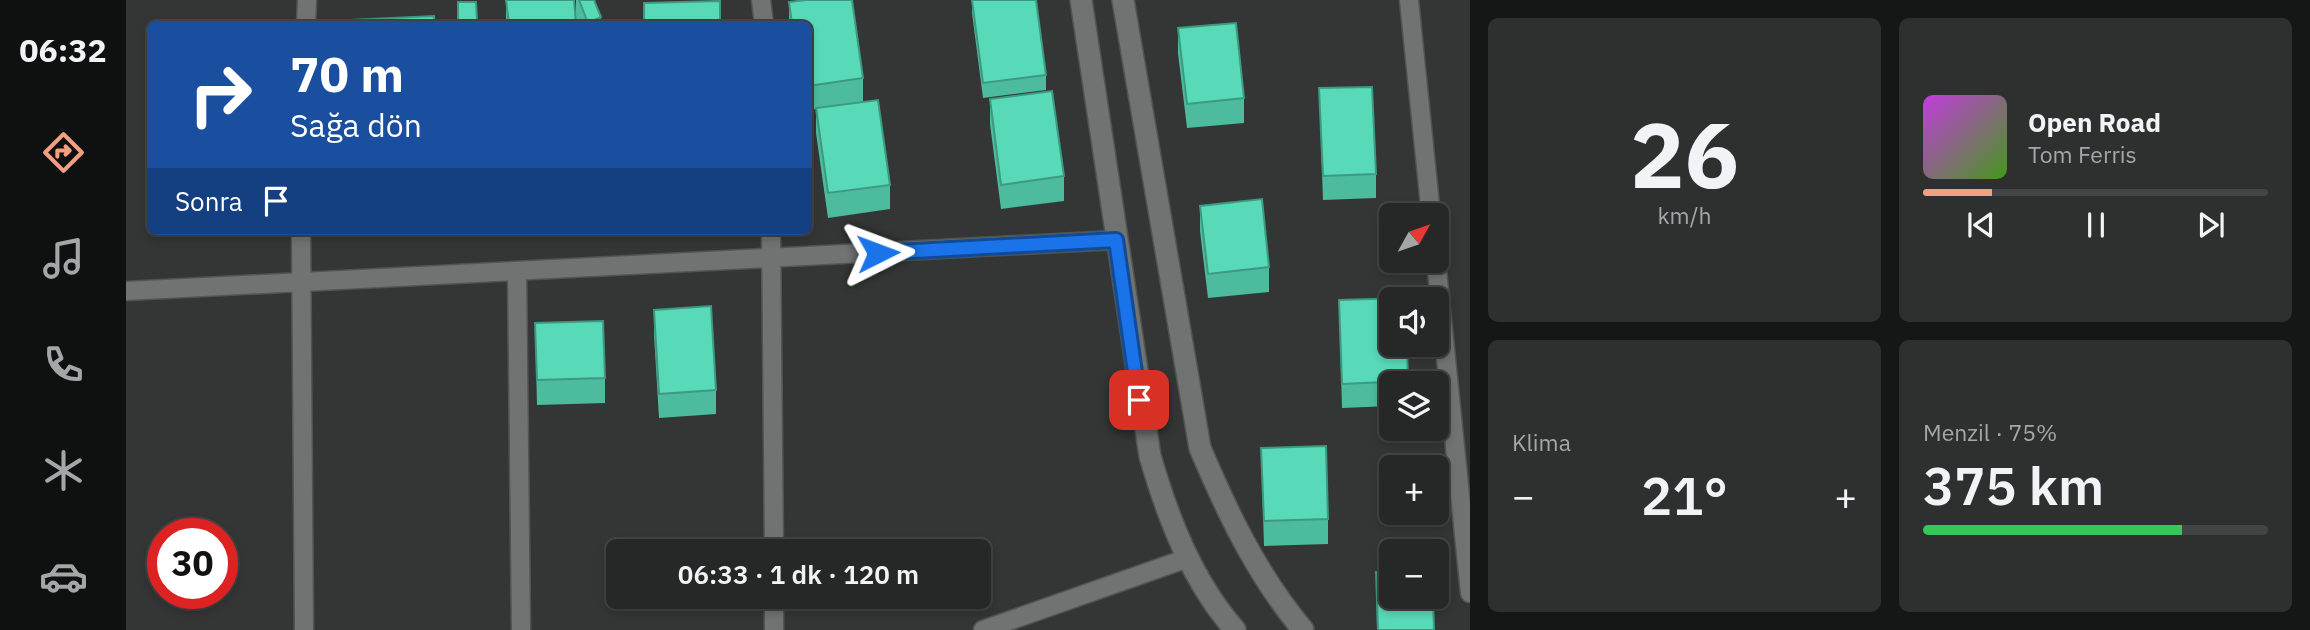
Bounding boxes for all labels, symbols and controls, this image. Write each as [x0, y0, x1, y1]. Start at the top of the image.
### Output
text: 06:32 [19, 29, 107, 71]
text: 70 m [290, 42, 404, 105]
icon: right [175, 49, 266, 140]
text: 26 [1630, 95, 1739, 213]
text: Sağa dön [290, 104, 422, 146]
text: Open Road [2028, 105, 2161, 139]
icon: directions [39, 128, 88, 177]
text: Tom Ferris [2028, 139, 2137, 169]
icon: arrive [257, 182, 295, 220]
text: Sonra [175, 184, 243, 218]
text: km/h [1657, 200, 1712, 230]
north arrow [1379, 203, 1449, 273]
map controls [1379, 203, 1449, 609]
icon: previous [1962, 206, 2000, 244]
icon: pause [2077, 206, 2115, 244]
icon: next [2192, 206, 2230, 244]
position arrow [841, 216, 915, 290]
icon: music [39, 234, 88, 283]
button: sound [1379, 287, 1449, 357]
icon: phone [39, 340, 88, 389]
pin [1109, 370, 1169, 430]
button: layers [1379, 371, 1449, 441]
icon: arrive [1120, 381, 1158, 419]
text: Menzil · 75% [1923, 417, 2057, 447]
text: Klima [1512, 427, 1571, 457]
icon: climate [39, 446, 88, 495]
text: 375 km [1923, 452, 2104, 519]
button: + [1379, 455, 1449, 525]
text: 21° [1641, 462, 1728, 529]
text: − [1512, 471, 1535, 520]
text: + [1834, 471, 1857, 520]
speed limit sign: 30 [147, 518, 238, 609]
button: − [1379, 539, 1449, 609]
icon: car [39, 552, 88, 601]
text: 06:33 · 1 dk · 120 m [678, 557, 919, 591]

